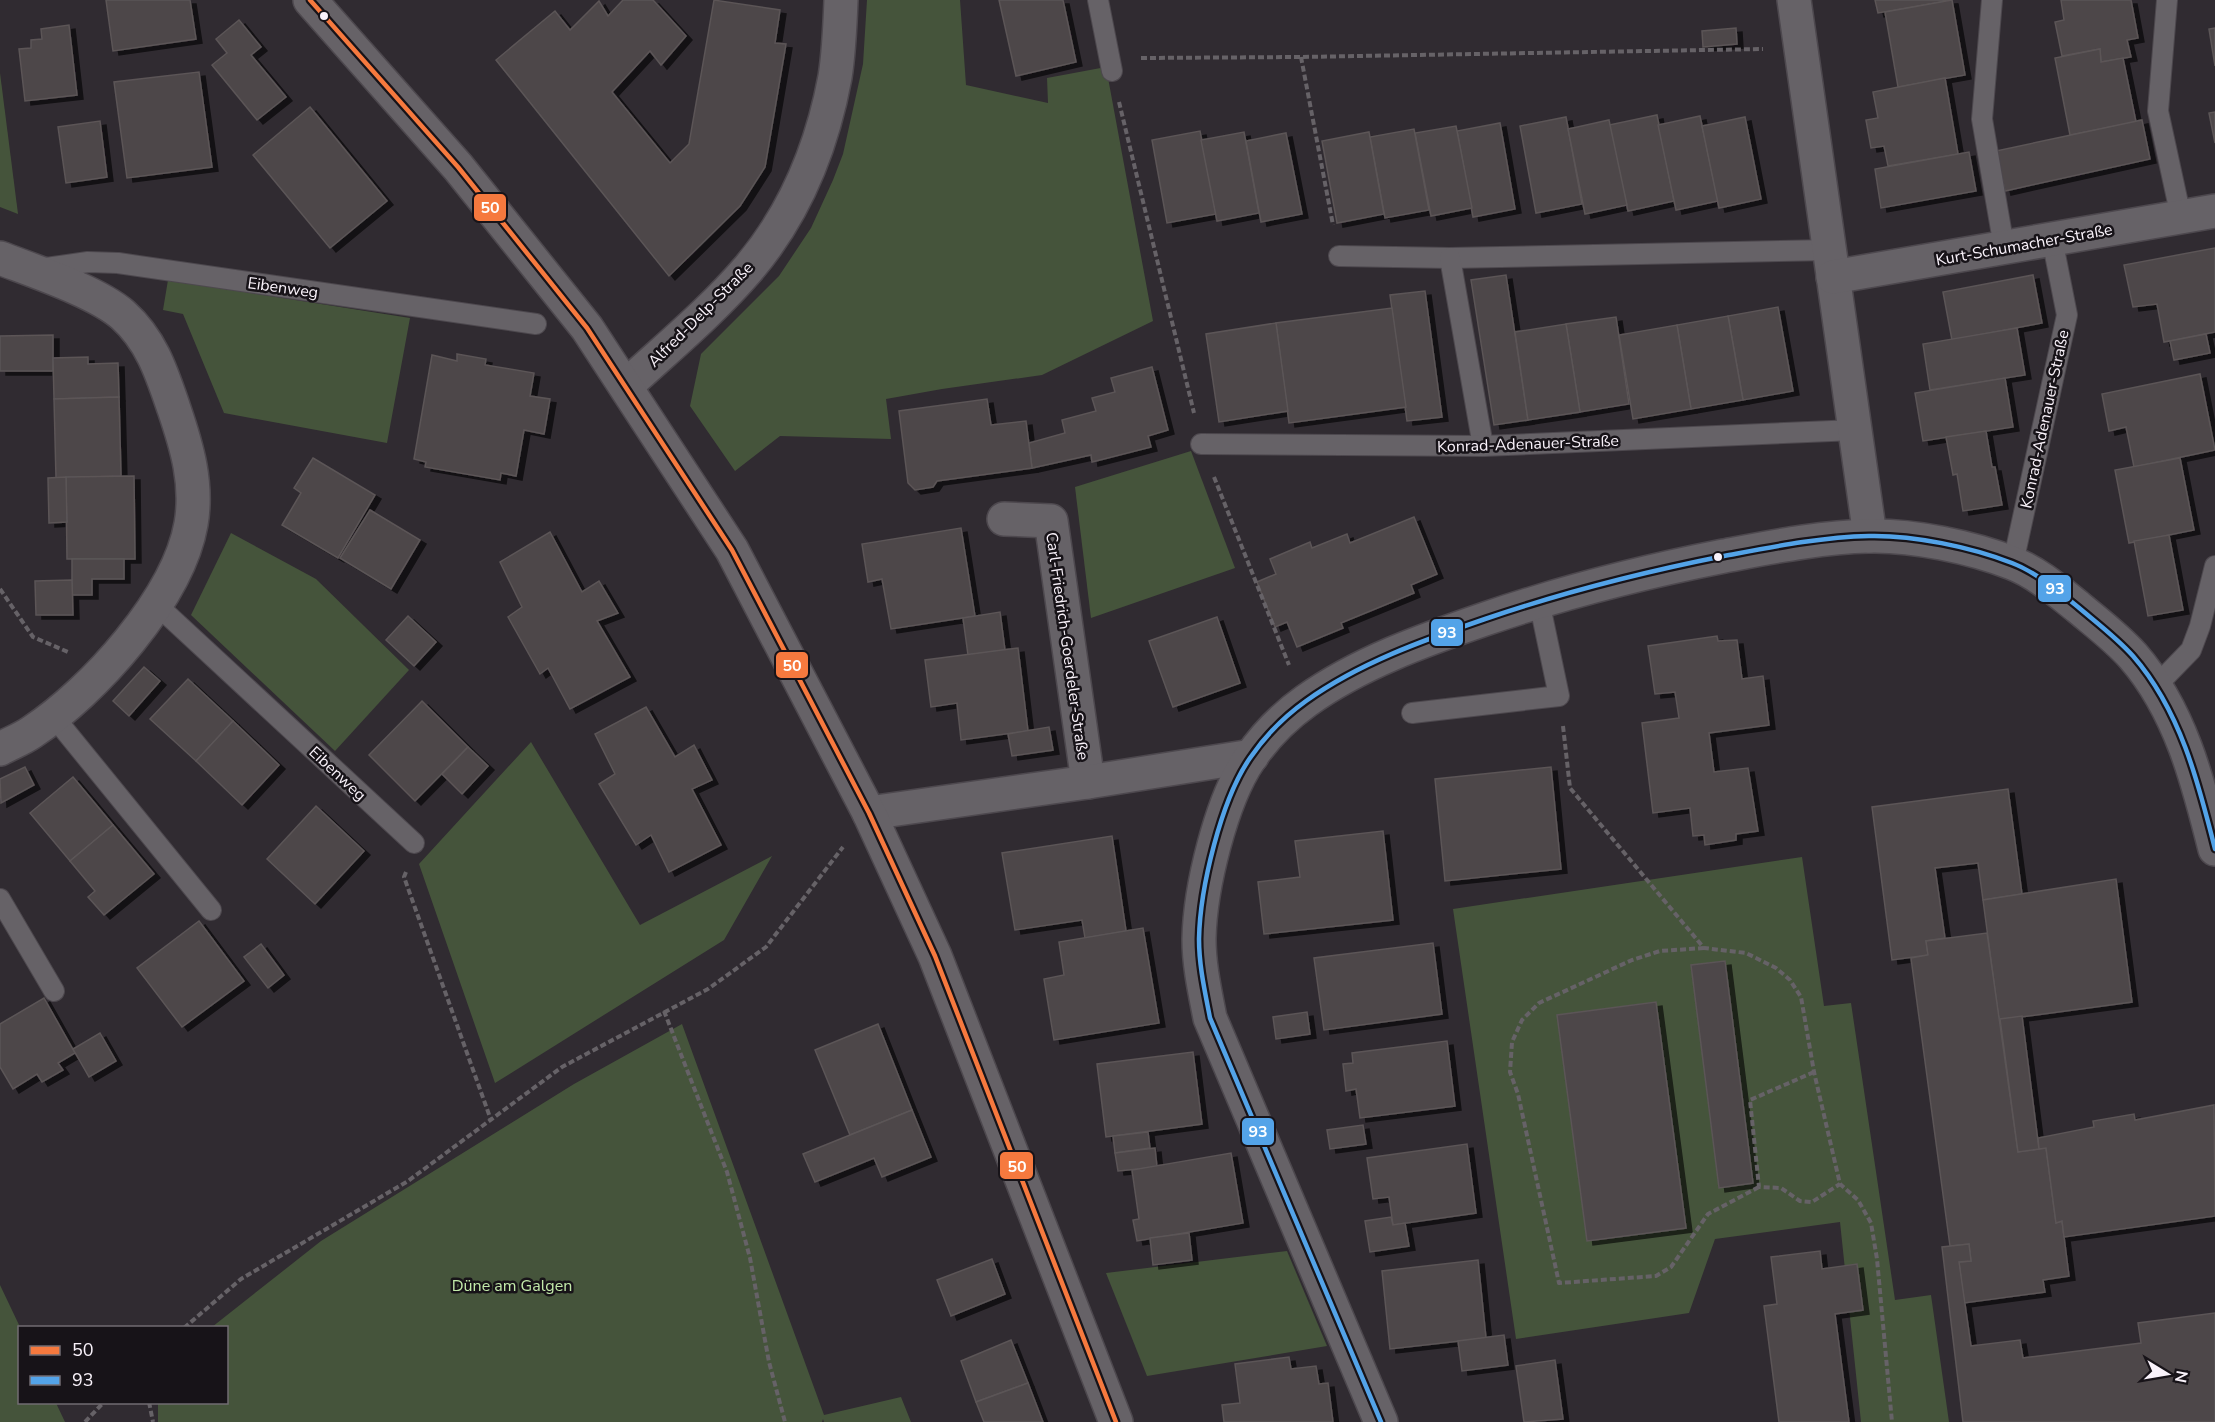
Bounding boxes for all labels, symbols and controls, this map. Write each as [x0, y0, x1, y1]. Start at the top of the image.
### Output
unlabelled marker [318, 10, 330, 22]
line badge: 50 [473, 193, 507, 222]
text: 50 [480, 197, 500, 219]
street label: Kurt-Schumacher-Straße [1934, 219, 2114, 271]
street label: Alfred-Delp-Straße [643, 257, 758, 372]
street label: Eibenweg [246, 272, 320, 304]
street label: Konrad-Adenauer-Straße [2015, 328, 2075, 510]
street label: Konrad-Adenauer-Straße [1437, 430, 1619, 458]
street label: Carl-Friedrich-Goerdeler-Straße [1040, 531, 1094, 762]
unlabelled marker [1712, 551, 1724, 563]
line badge: 93 [2037, 574, 2072, 603]
text: 93 [2045, 578, 2065, 600]
line badge: 93 [1430, 618, 1464, 647]
text: 93 [1437, 622, 1457, 644]
line badge: 50 [775, 651, 809, 679]
text: 50 [782, 655, 802, 677]
street label: Eibenweg [304, 741, 371, 806]
line badge: 93 [1241, 1117, 1275, 1146]
text: 93 [1248, 1121, 1268, 1143]
line badge: 50 [999, 1151, 1034, 1180]
text: 50 [1007, 1156, 1027, 1178]
park label: Düne am Galgen [452, 1275, 572, 1297]
legend [18, 1326, 228, 1404]
text: 50 [72, 1338, 94, 1362]
north arrow [2137, 1344, 2197, 1404]
text: 93 [72, 1368, 94, 1392]
text: N [2169, 1369, 2193, 1385]

